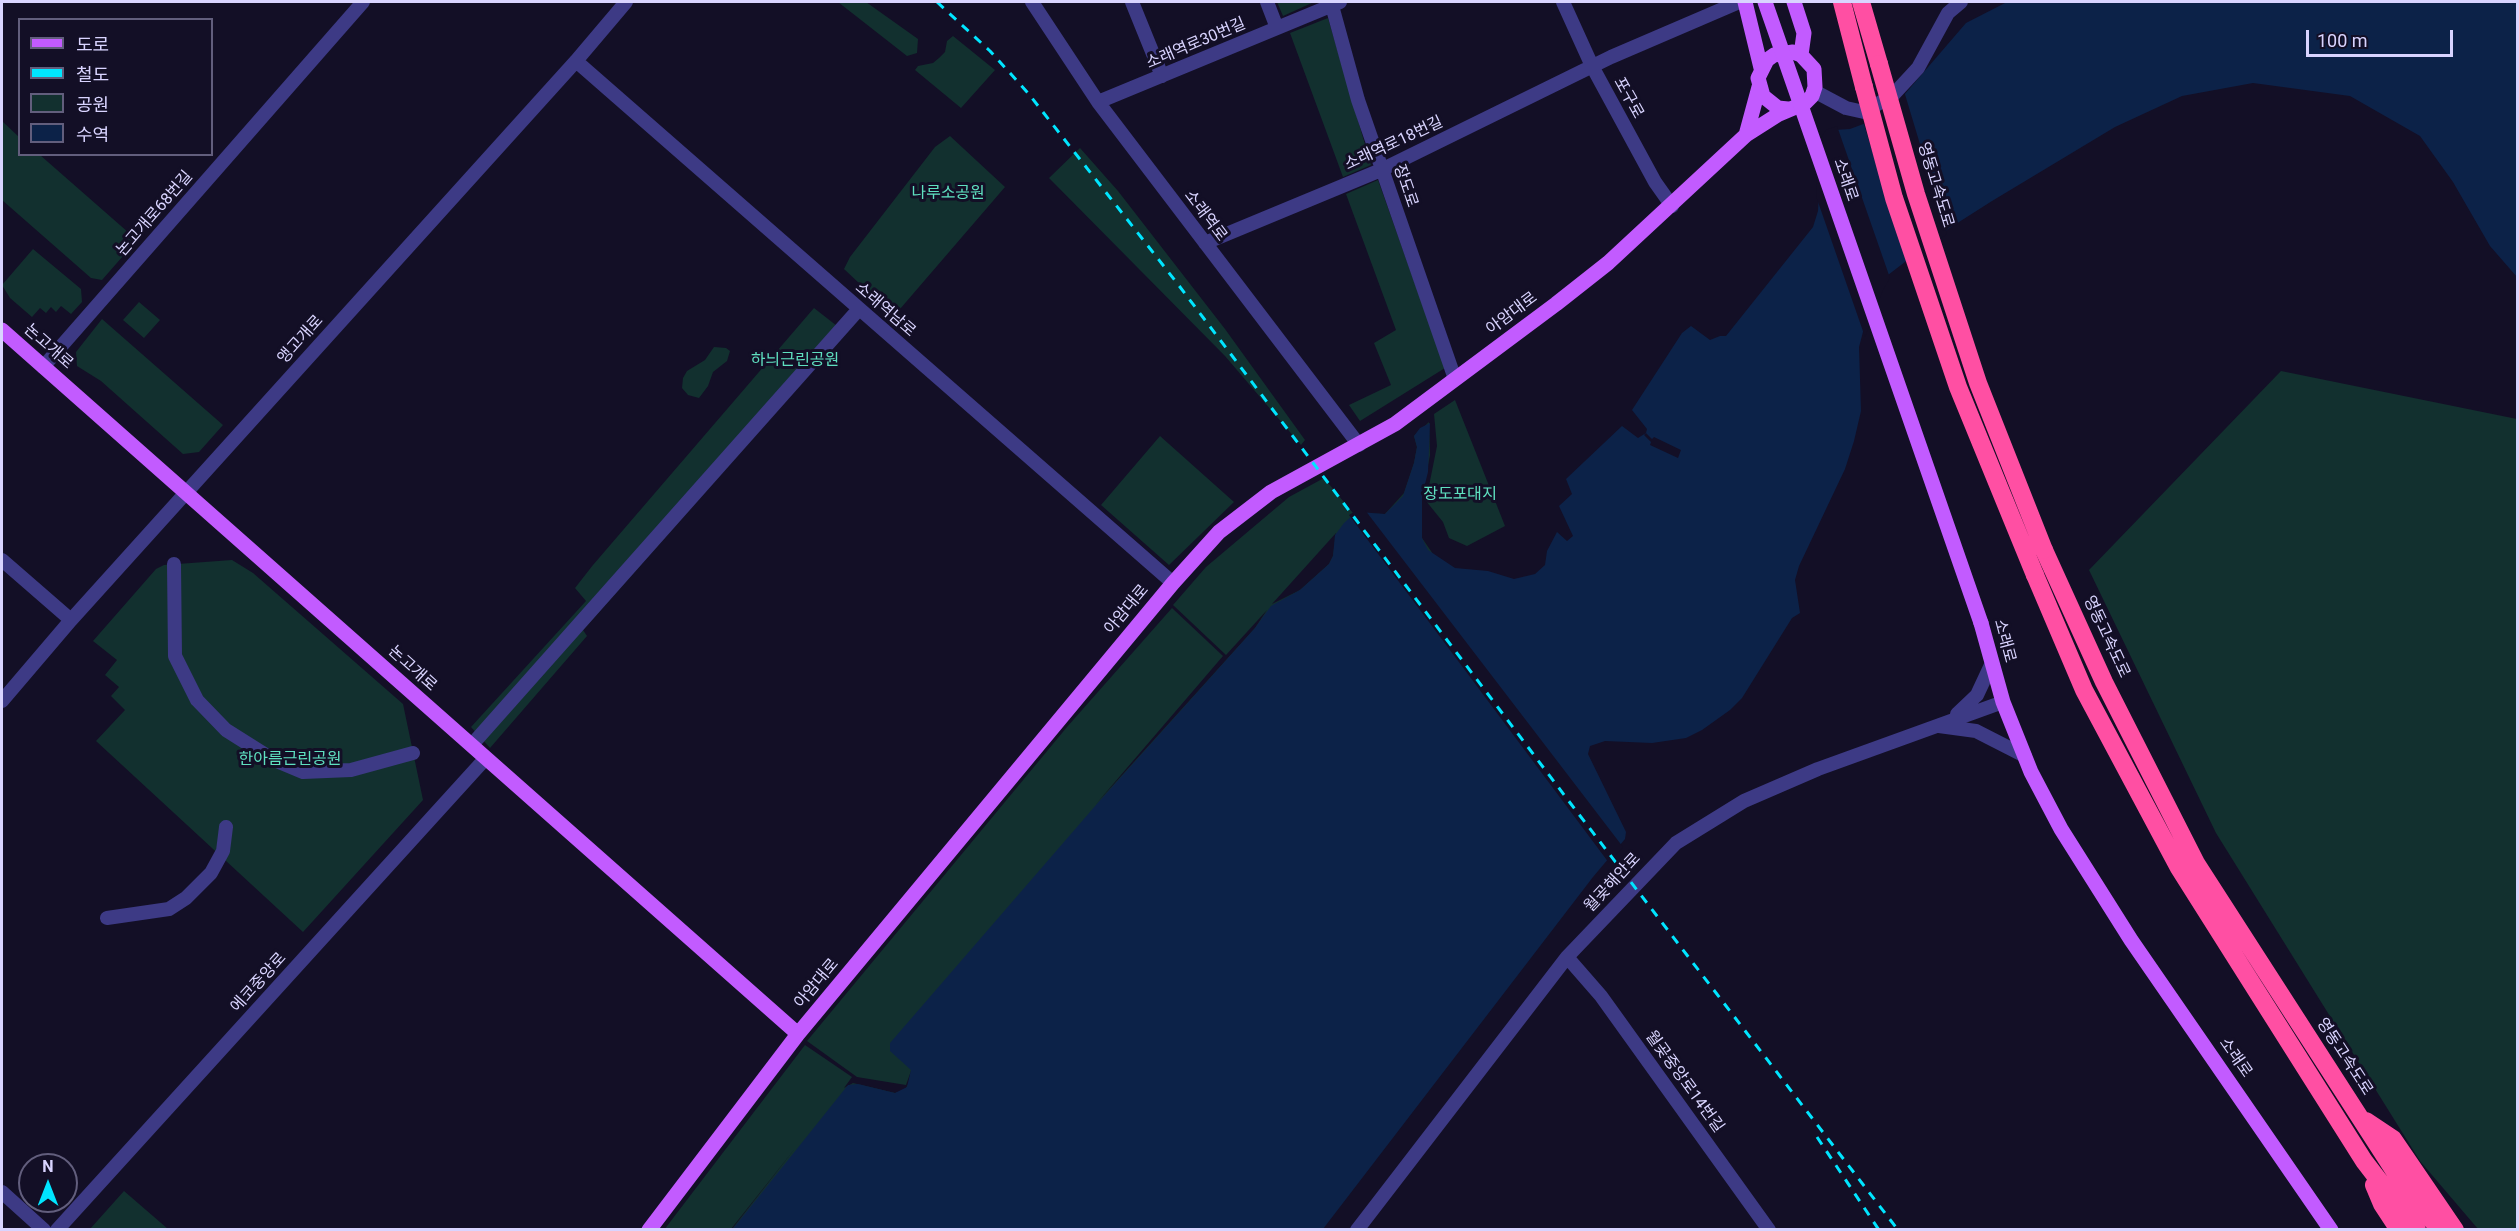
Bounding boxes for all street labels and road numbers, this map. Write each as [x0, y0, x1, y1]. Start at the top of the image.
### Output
street label: 소래역로30번길 [1143, 14, 1249, 74]
street label: 포구로 [1609, 74, 1647, 122]
street label: 소래역로18번길 [1342, 113, 1446, 175]
street label: 영동고속도로 [1913, 140, 1957, 230]
street label: 소래로 [1829, 156, 1861, 204]
street label: 장도로 [1389, 162, 1421, 210]
street label: 논고개로68번길 [113, 168, 197, 260]
street label: 소래역로 [1180, 187, 1230, 245]
street label: 소래역남로 [851, 279, 919, 341]
street label: 아암대로 [1483, 289, 1541, 339]
street label: 앵고개로 [274, 312, 328, 368]
street label: 논고개로 [19, 320, 77, 374]
street label: 아암대로 [1101, 581, 1153, 639]
street label: 영동고속도로 [2079, 593, 2133, 681]
street label: 소래로 [1989, 617, 2019, 665]
street label: 논고개로 [384, 642, 440, 696]
street label: 월곶해안로 [1581, 850, 1645, 916]
street label: 에코중앙로 [227, 949, 291, 1017]
street label: 아암대로 [791, 955, 843, 1013]
street label: 영동고속도로 [2312, 1015, 2376, 1099]
street label: 월곶중앙로14번길 [1641, 1027, 1727, 1137]
street label: 소래로 [2214, 1034, 2256, 1082]

